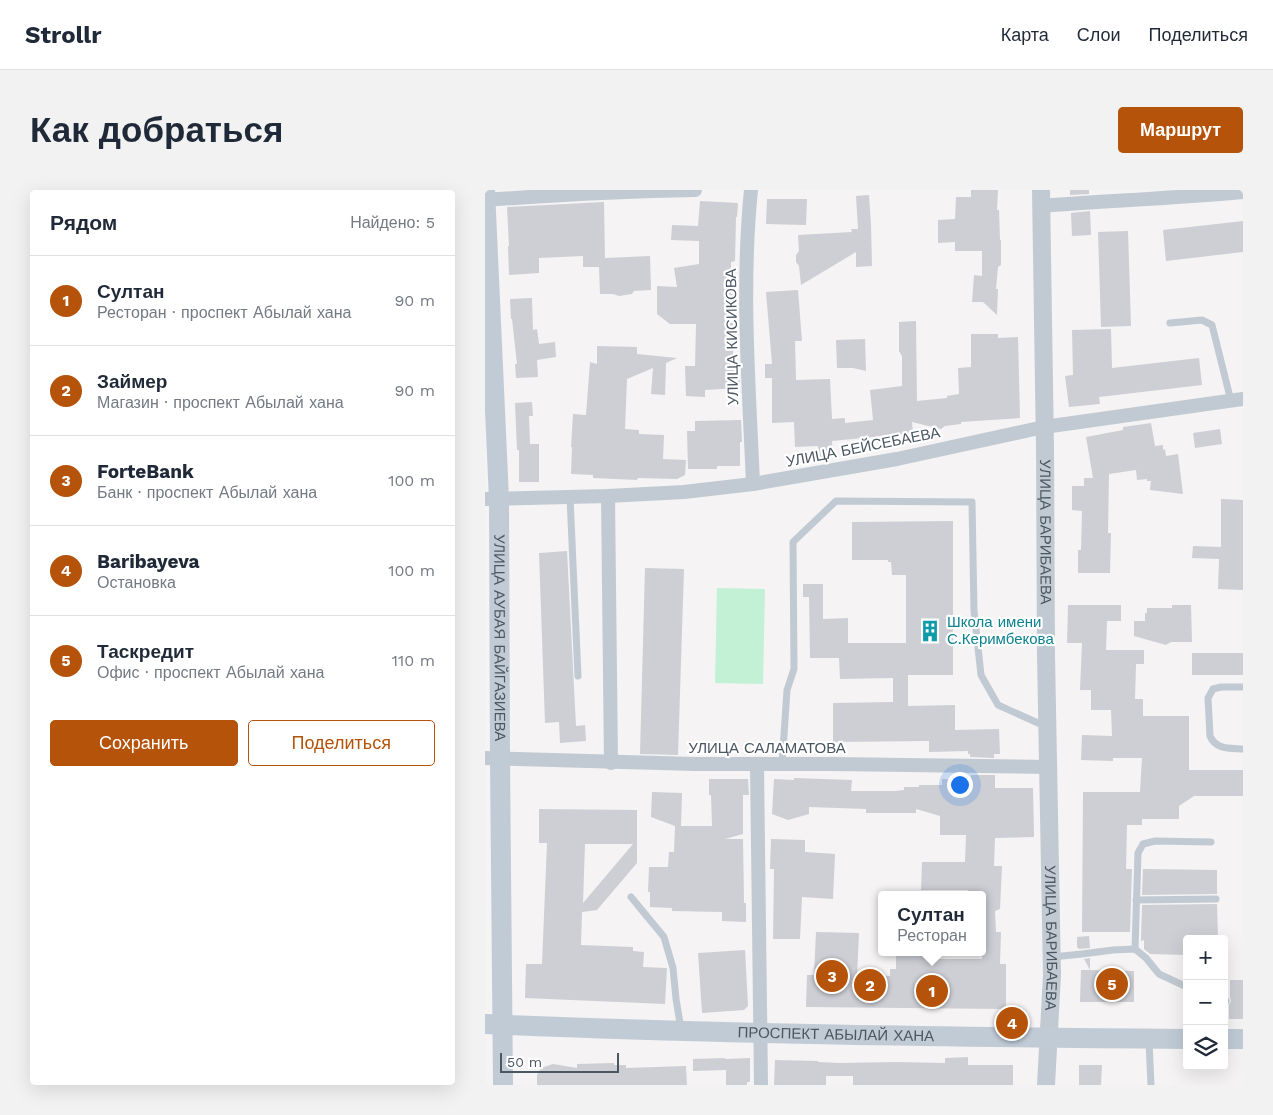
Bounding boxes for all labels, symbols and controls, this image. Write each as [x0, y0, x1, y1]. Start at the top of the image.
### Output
text: Strollr [25, 21, 102, 49]
text: Карта [1001, 24, 1049, 45]
text: Слои [1077, 24, 1121, 45]
text: Поделиться [1149, 24, 1248, 45]
button: Маршрут [1118, 107, 1243, 153]
text: Как добраться [30, 109, 283, 151]
text: Рядом [50, 210, 117, 235]
text: Найдено: 5 [350, 213, 435, 232]
street label: УЛИЦА КИСИКОВА [722, 268, 742, 406]
text: Султан [97, 280, 164, 303]
text: 1 [63, 291, 69, 310]
text: 90 m [394, 291, 435, 310]
text: Ресторан · проспект Абылай хана [97, 303, 351, 322]
text: Займер [97, 370, 167, 393]
text: 2 [61, 381, 71, 400]
text: 90 m [394, 381, 435, 400]
text: Магазин · проспект Абылай хана [97, 393, 344, 412]
street label: УЛИЦА БЕЙСЕБАЕВА [785, 423, 941, 471]
street label: УЛИЦА БАРИБАЕВА [1036, 459, 1055, 605]
text: ForteBank [97, 460, 194, 483]
text: 3 [61, 471, 71, 490]
text: 100 m [388, 471, 435, 490]
text: Банк · проспект Абылай хана [97, 483, 317, 502]
street label: УЛИЦА АУБАЯ БАЙГАЗИЕВА [490, 534, 509, 741]
text: Baribayeva [97, 550, 200, 573]
text: 4 [61, 561, 71, 580]
text: 100 m [388, 561, 435, 580]
text: Остановка [97, 573, 176, 592]
place label: Школа имени С.Керимбекова [947, 613, 1054, 648]
building icon: Школа имени С.Керимбекова [917, 618, 943, 644]
text: Таскредит [97, 640, 194, 663]
text: 5 [61, 651, 71, 670]
text: 110 m [392, 651, 435, 670]
text: Офис · проспект Абылай хана [97, 663, 324, 682]
button: Сохранить [50, 720, 238, 766]
button: Поделиться [248, 720, 435, 766]
street label: УЛИЦА САЛАМАТОВА [688, 739, 846, 757]
your location [947, 772, 973, 798]
street label: УЛИЦА БАРИБАЕВА [1041, 865, 1061, 1011]
popup [878, 891, 986, 956]
text: Султан [897, 903, 965, 926]
text: Ресторан [897, 926, 967, 945]
map controls [1183, 935, 1228, 1070]
button: + [1183, 935, 1228, 980]
pin: 3 [816, 957, 848, 995]
pin: 5 [1096, 965, 1128, 1003]
pin: 2 [854, 966, 886, 1004]
pin: 1 [916, 972, 948, 1010]
button: − [1183, 980, 1228, 1025]
pin: 4 [996, 1004, 1028, 1042]
street label: ПРОСПЕКТ АБЫЛАЙ ХАНА [737, 1023, 934, 1045]
button: layers [1183, 1025, 1228, 1070]
scale bar [500, 1050, 619, 1073]
text: 50 m [507, 1054, 542, 1070]

